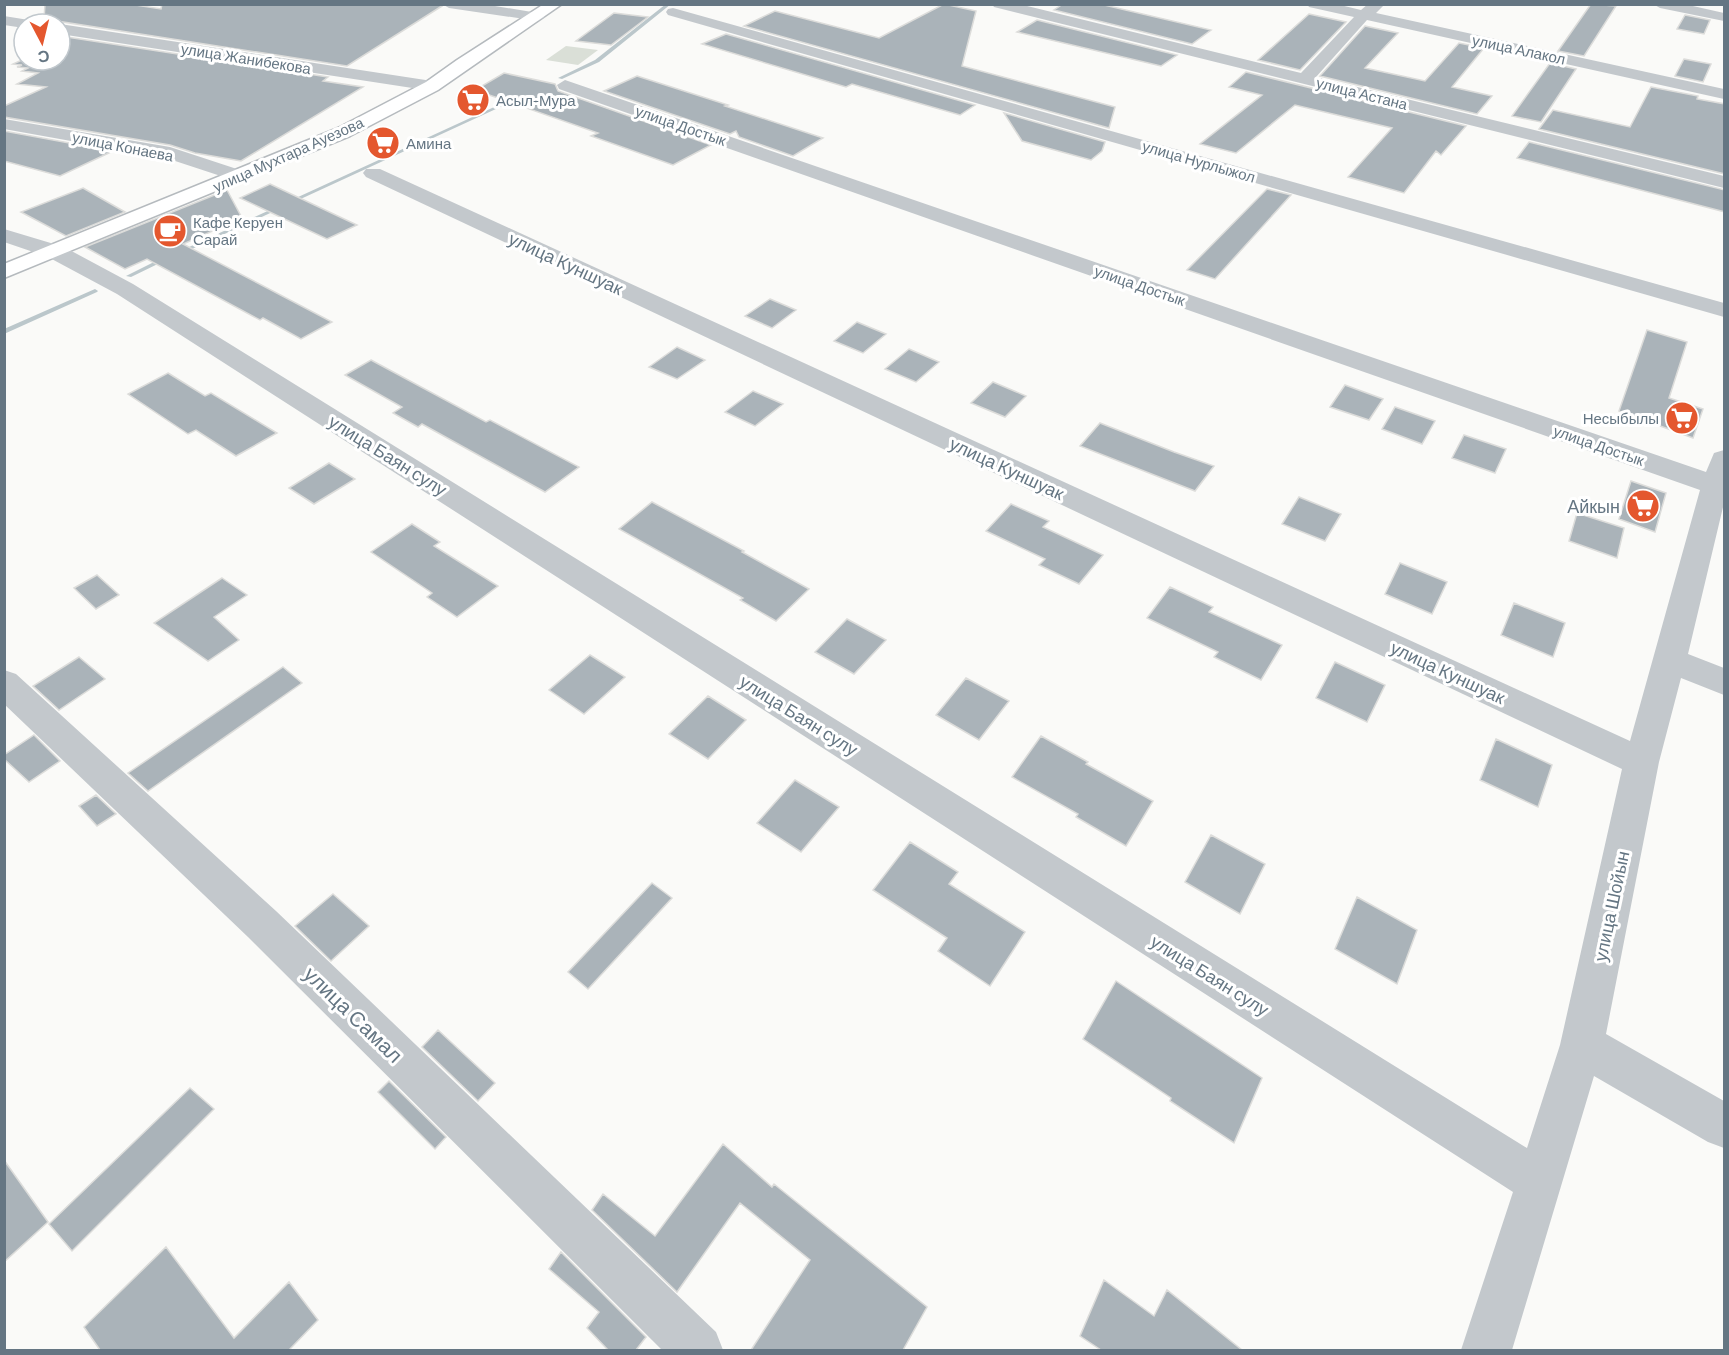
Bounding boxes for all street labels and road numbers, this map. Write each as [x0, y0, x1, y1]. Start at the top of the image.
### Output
street label: улица Алакол [1471, 30, 1567, 68]
street label: улица Жанибекова [180, 39, 313, 77]
street label: улица Астана [1314, 73, 1410, 113]
street label: улица Достык [633, 101, 729, 149]
street label: улица Мухтара Ауезова [210, 112, 367, 195]
street label: улица Конаева [71, 127, 176, 165]
street label: улица Нурлыжол [1140, 136, 1258, 186]
street label: улица Куншуак [505, 227, 627, 299]
street label: улица Достык [1092, 261, 1188, 309]
street label: улица Баян сулу [325, 410, 451, 500]
street label: улица Достык [1551, 421, 1647, 469]
street label: улица Куншуак [946, 432, 1068, 504]
street label: улица Куншуак [1387, 636, 1509, 708]
street label: улица Баян сулу [736, 670, 862, 760]
street label: улица Шойын [1589, 849, 1633, 963]
street label: улица Баян сулу [1147, 930, 1273, 1020]
street label: улица Самал [299, 961, 409, 1067]

